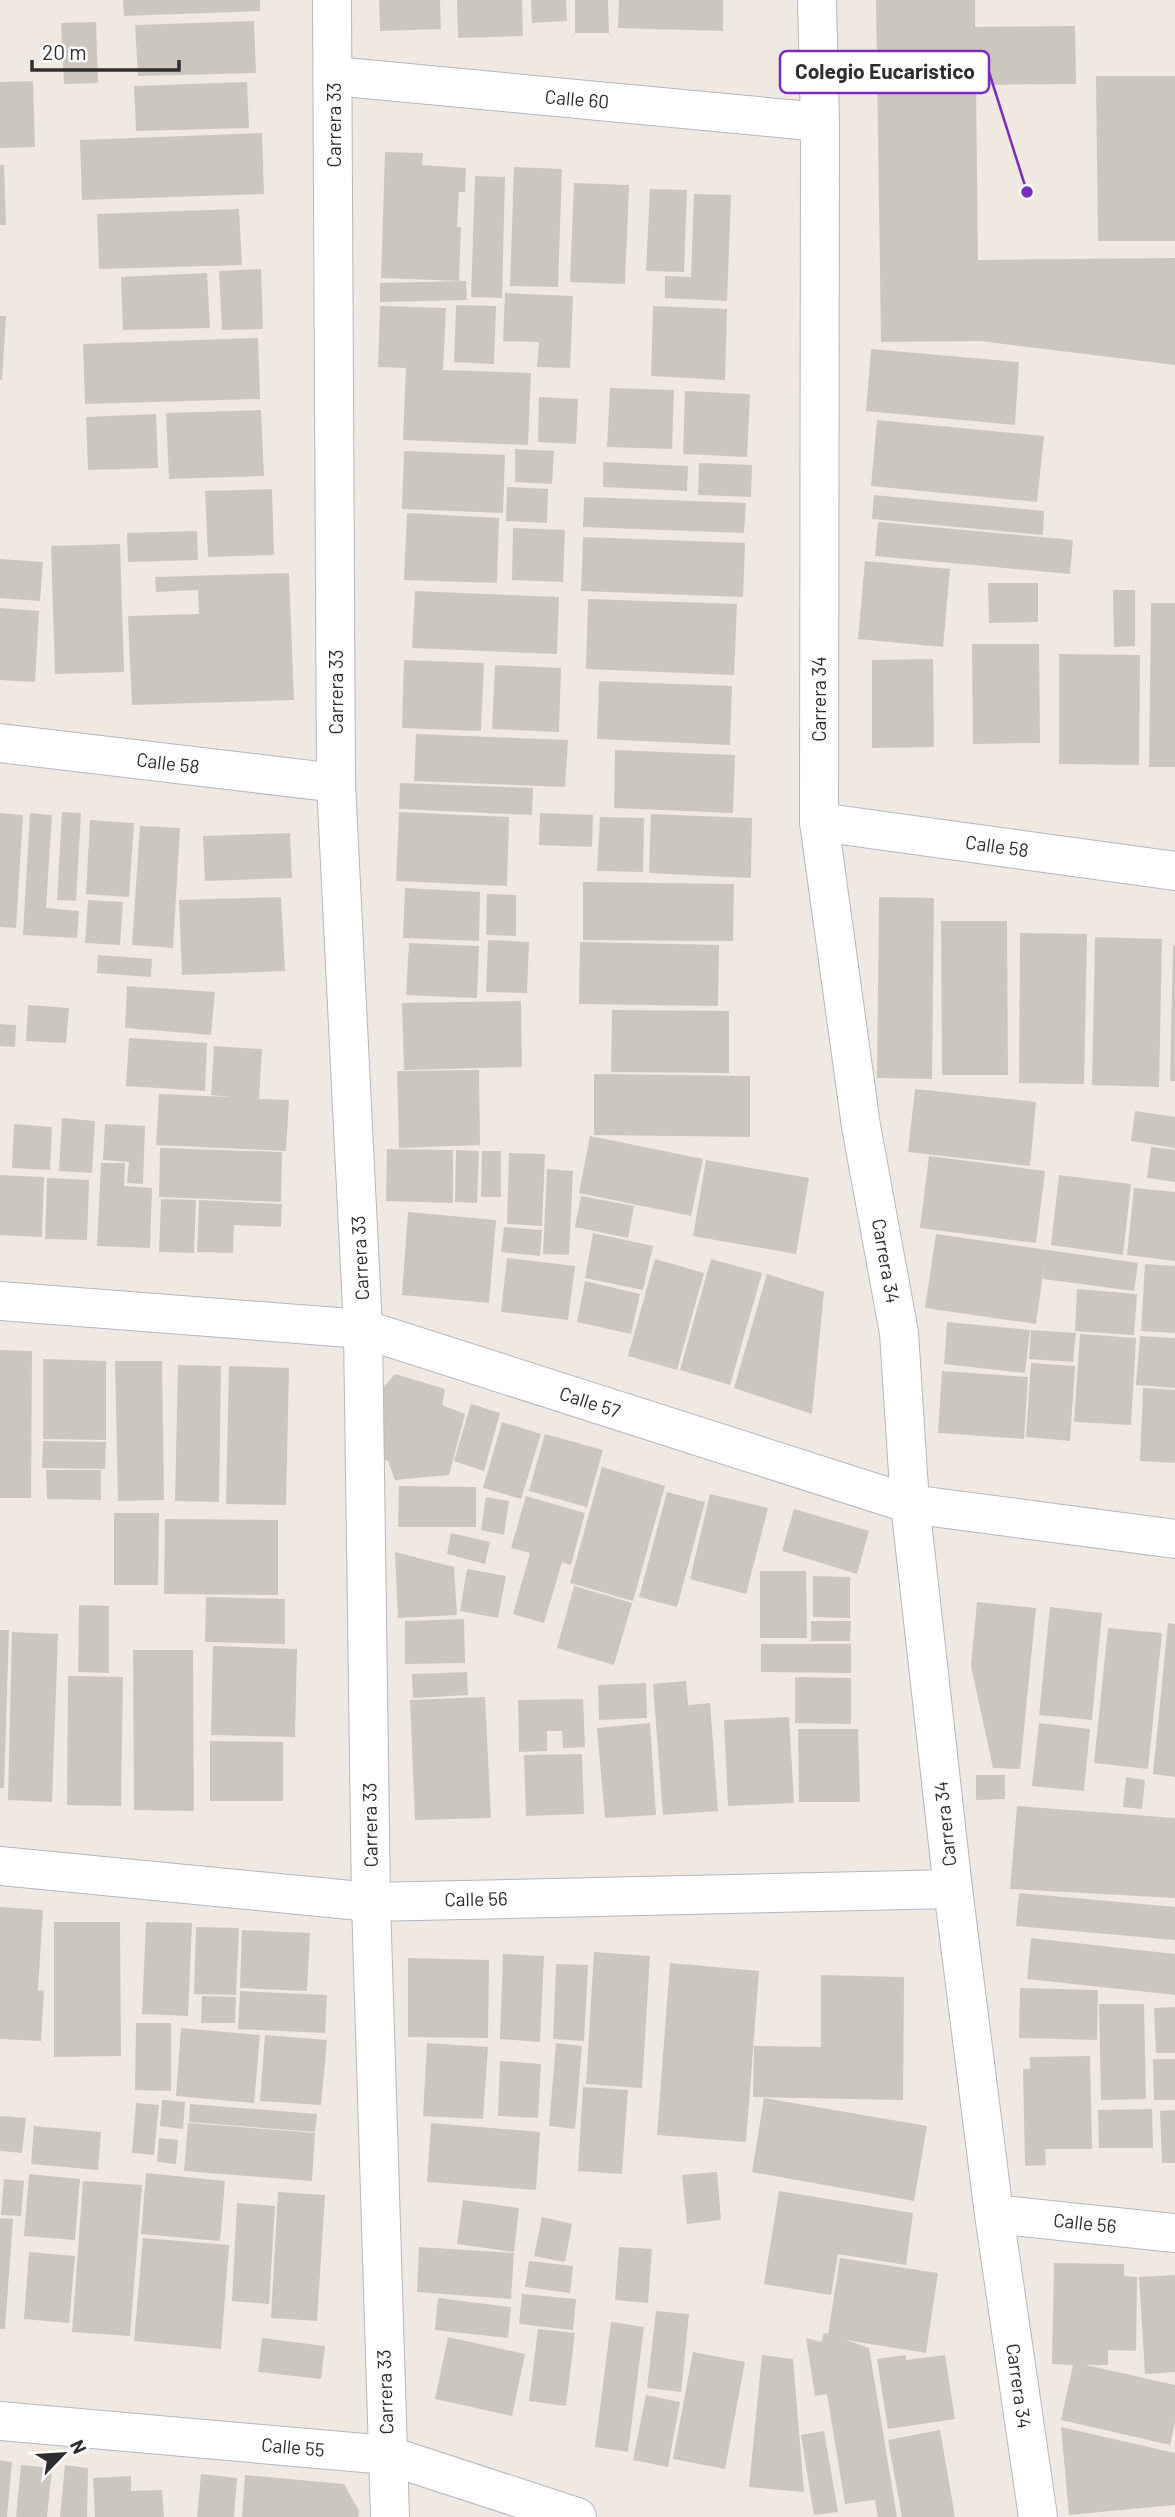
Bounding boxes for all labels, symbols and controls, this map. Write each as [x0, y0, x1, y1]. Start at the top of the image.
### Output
scale bar [32, 28, 178, 72]
text: 20 m [42, 39, 87, 64]
callout: Colegio Eucaristico [780, 51, 989, 93]
text: Colegio Eucaristico [795, 58, 975, 83]
street label: Carrera 33 [322, 83, 345, 167]
street label: Calle 60 [544, 84, 610, 113]
street label: Carrera 33 [324, 650, 347, 734]
street label: Carrera 34 [807, 656, 830, 742]
street label: Calle 58 [135, 747, 201, 778]
street label: Calle 58 [964, 830, 1030, 861]
street label: Carrera 33 [346, 1215, 373, 1301]
street label: Carrera 34 [868, 1217, 905, 1305]
street label: Calle 57 [557, 1381, 623, 1422]
street label: Carrera 34 [929, 1780, 960, 1868]
street label: Carrera 33 [357, 1782, 382, 1868]
street label: Calle 56 [444, 1886, 508, 1911]
street label: Calle 56 [1052, 2208, 1118, 2237]
street label: Carrera 34 [1002, 2342, 1037, 2430]
street label: Carrera 33 [372, 2349, 397, 2435]
north arrow [28, 2419, 98, 2489]
street label: Calle 55 [261, 2432, 326, 2461]
text: N [66, 2436, 92, 2457]

